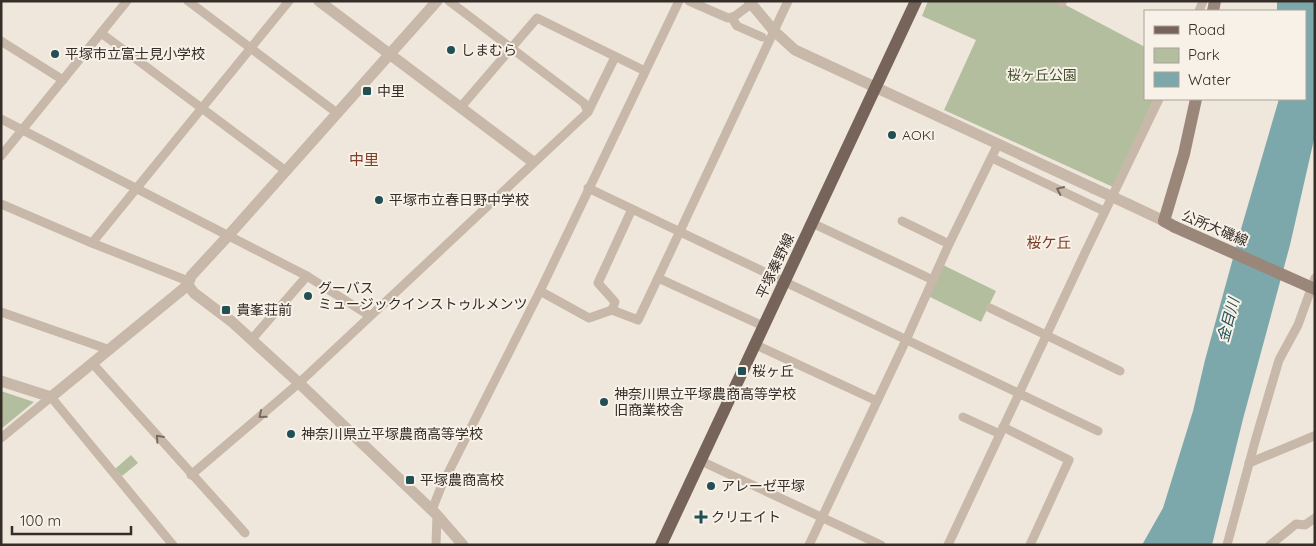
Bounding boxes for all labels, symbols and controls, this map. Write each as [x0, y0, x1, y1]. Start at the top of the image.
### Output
legend [1144, 10, 1306, 100]
text: Road [1188, 20, 1225, 39]
place label: しまむら [461, 41, 517, 59]
marker: しまむら [445, 44, 457, 56]
place label: 平塚市立富士見小学校 [65, 45, 205, 63]
text: Park [1188, 45, 1220, 64]
marker: 平塚市立富士見小学校 [49, 48, 61, 60]
park label: 桜ヶ丘公園 [1007, 66, 1077, 84]
text: Water [1188, 70, 1231, 89]
place label: 中里 [377, 82, 405, 100]
marker: 中里 [361, 85, 373, 97]
place label: AOKI [902, 126, 935, 144]
marker: AOKI [886, 129, 898, 141]
district label: 中里 [349, 150, 379, 169]
one-way arrow [1057, 186, 1066, 196]
place label: 平塚市立春日野中学校 [389, 191, 529, 209]
marker: 平塚市立春日野中学校 [373, 194, 385, 206]
street label: 公所大磯線 [1179, 206, 1251, 250]
street label: 平塚秦野線 [752, 230, 798, 302]
district label: 桜ケ丘 [1026, 233, 1072, 252]
place label: グーバス ミュージックインストゥルメンツ [318, 279, 527, 313]
marker: グーバス ミュージックインストゥルメンツ [302, 290, 314, 302]
water label: 金目川 [1213, 294, 1244, 344]
place label: 貴峯荘前 [236, 301, 292, 319]
marker: 貴峯荘前 [220, 304, 232, 316]
place label: 桜ヶ丘 [752, 362, 794, 380]
marker: 桜ヶ丘 [736, 365, 748, 377]
place label: 神奈川県立平塚農商高等学校 旧商業校舎 [614, 385, 796, 419]
marker: 神奈川県立平塚農商高等学校 旧商業校舎 [598, 396, 610, 408]
one-way arrow [259, 409, 268, 418]
place label: 神奈川県立平塚農商高等学校 [301, 425, 483, 443]
marker: 神奈川県立平塚農商高等学校 [285, 428, 297, 440]
one-way arrow [156, 435, 165, 444]
place label: 平塚農商高校 [420, 471, 504, 489]
marker: 平塚農商高校 [404, 474, 416, 486]
place label: アレーゼ平塚 [721, 477, 805, 495]
marker: アレーゼ平塚 [705, 480, 717, 492]
scale bar [12, 504, 131, 536]
place label: クリエイト [711, 508, 781, 526]
text: 100 m [20, 511, 61, 530]
marker: クリエイト [695, 511, 707, 523]

